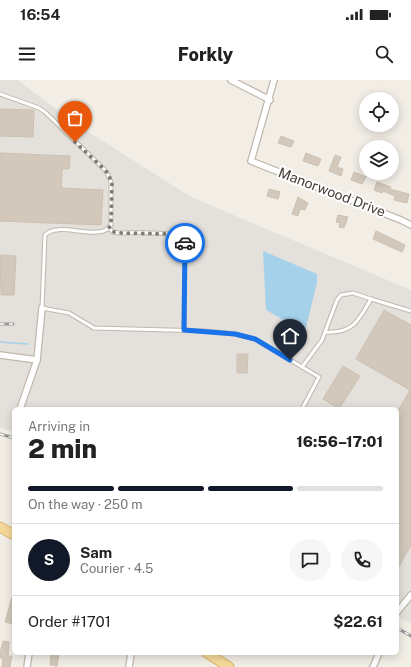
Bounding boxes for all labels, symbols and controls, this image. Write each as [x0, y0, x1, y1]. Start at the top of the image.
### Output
text: 16:54 [20, 6, 60, 23]
icon: menu [16, 43, 38, 65]
icon: search [373, 43, 395, 65]
text: Forkly [178, 44, 233, 65]
map controls [359, 92, 399, 180]
button: locate [359, 92, 399, 132]
pin [58, 101, 92, 142]
icon: bag [64, 107, 86, 129]
button: layers [359, 140, 399, 180]
street label: Manorwood Drive [276, 164, 388, 220]
courier [165, 223, 205, 263]
icon: car [174, 232, 196, 254]
pin [273, 319, 307, 360]
icon: home [279, 325, 301, 347]
text: Arriving in [28, 419, 90, 434]
text: 2 min [28, 433, 97, 464]
text: 16:56–17:01 [296, 433, 383, 450]
text: On the way · 250 m [28, 497, 143, 512]
button: chat [289, 539, 331, 581]
button: phone [341, 539, 383, 581]
text: Sam [80, 544, 112, 561]
text: S [44, 551, 54, 568]
text: Courier · 4.5 [80, 561, 153, 576]
text: Order #1701 [28, 613, 111, 630]
text: $22.61 [333, 613, 383, 630]

